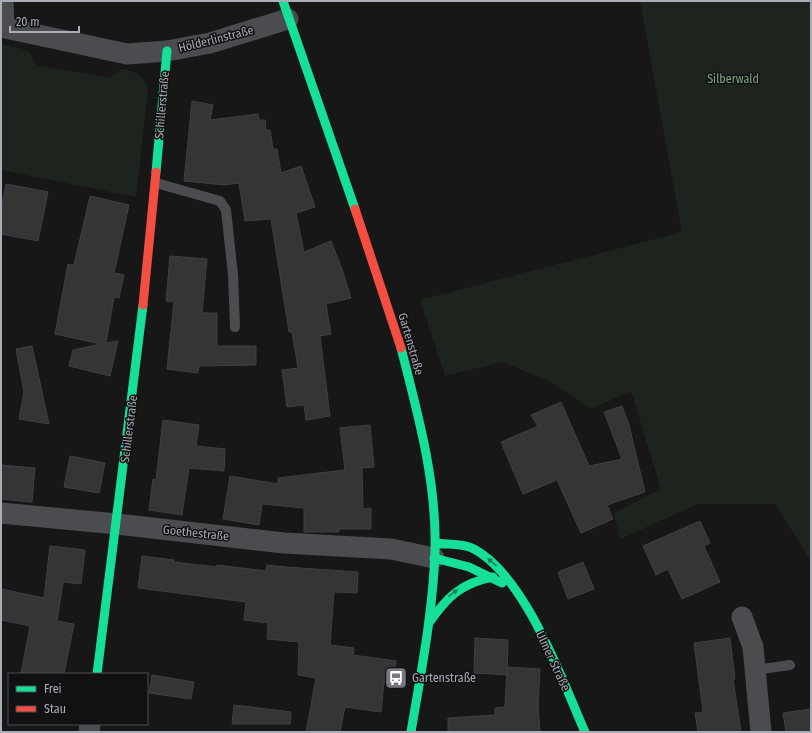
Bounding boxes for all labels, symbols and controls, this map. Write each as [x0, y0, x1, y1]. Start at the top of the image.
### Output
scale bar [10, 8, 79, 34]
text: 20 m [16, 15, 40, 29]
street label: Hölderlinstraße [177, 23, 255, 55]
street label: Schillerstraße [152, 71, 172, 139]
park label: Silberwald [707, 72, 759, 86]
street label: Gartenstraße [395, 311, 427, 377]
street label: Schillerstraße [118, 394, 140, 463]
street label: Goethestraße [162, 523, 230, 543]
one-way arrow [487, 557, 497, 566]
one-way arrow [448, 588, 459, 597]
street label: Ulmer Straße [533, 629, 573, 693]
bus stop icon: Gartenstraße [383, 665, 409, 691]
place label: Gartenstraße [412, 671, 476, 685]
legend [8, 673, 148, 725]
text: Frei [44, 682, 62, 696]
text: Stau [44, 702, 66, 716]

